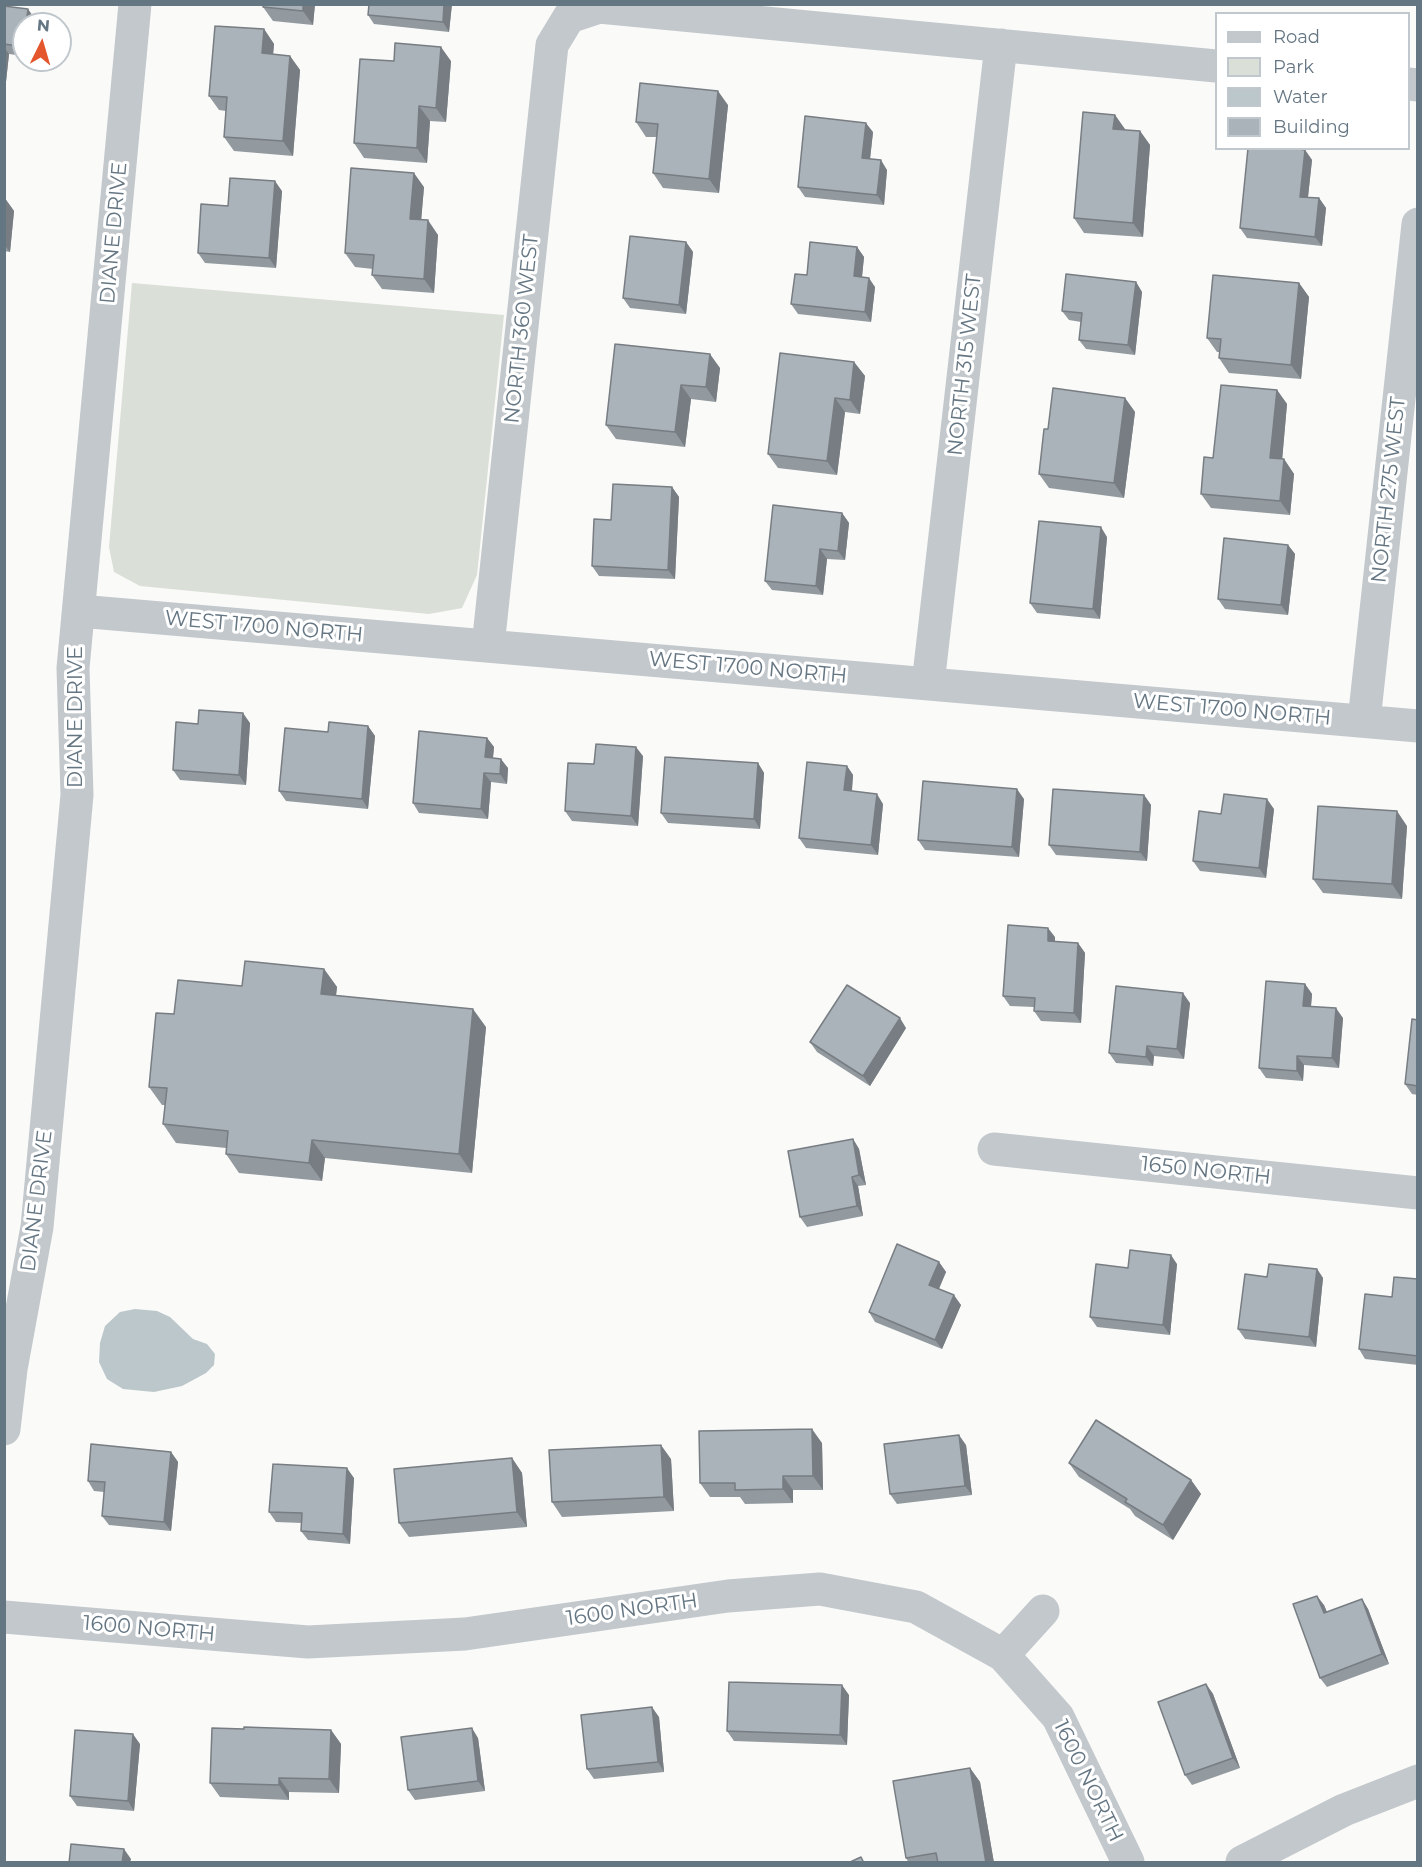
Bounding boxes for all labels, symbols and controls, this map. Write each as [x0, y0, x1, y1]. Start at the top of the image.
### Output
north arrow [12, 12, 72, 72]
legend [1215, 12, 1410, 150]
text: N [36, 16, 51, 36]
text: Road [1273, 26, 1320, 48]
text: Park [1273, 56, 1314, 78]
text: Water [1273, 86, 1328, 108]
text: Building [1273, 116, 1350, 138]
street label: DIANE DRIVE [95, 161, 133, 305]
street label: NORTH 360 WEST [500, 233, 544, 425]
street label: NORTH 315 WEST [943, 273, 987, 457]
street label: NORTH 275 WEST [1367, 396, 1411, 584]
street label: WEST 1700 NORTH [164, 606, 364, 648]
street label: DIANE DRIVE [63, 646, 89, 788]
street label: WEST 1700 NORTH [648, 647, 848, 689]
street label: WEST 1700 NORTH [1132, 689, 1332, 731]
street label: DIANE DRIVE [16, 1129, 58, 1273]
street label: 1650 NORTH [1140, 1152, 1272, 1190]
street label: 1600 NORTH [565, 1588, 699, 1632]
street label: 1600 NORTH [82, 1611, 216, 1647]
street label: 1600 NORTH [1048, 1716, 1128, 1846]

